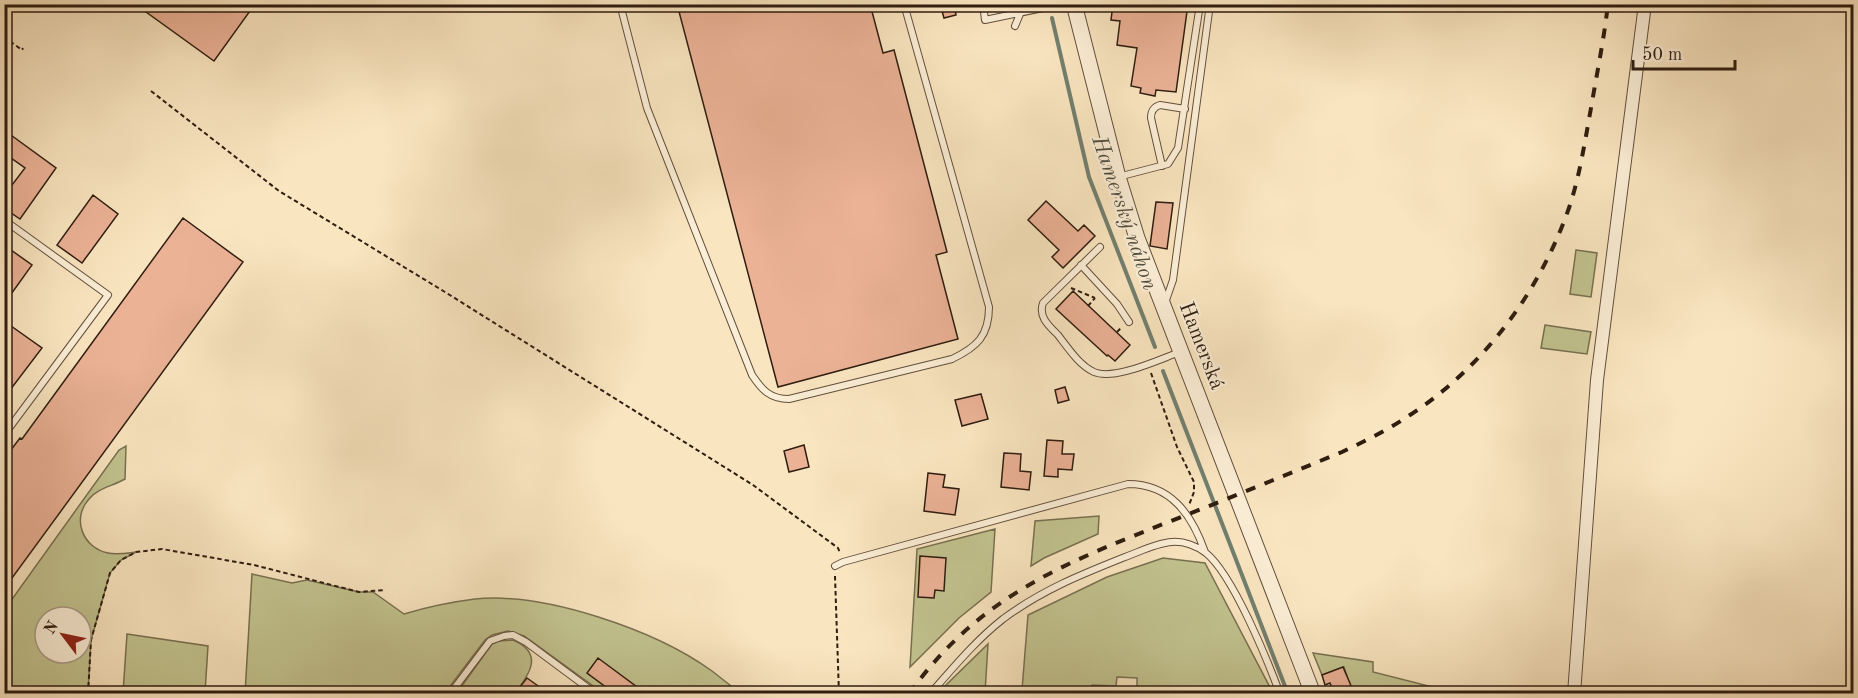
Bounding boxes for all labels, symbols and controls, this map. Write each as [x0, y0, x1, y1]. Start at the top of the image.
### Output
scale bar [1633, 33, 1735, 71]
text: 50 m [1642, 46, 1682, 64]
water label: Hamerský náhon [1087, 132, 1161, 293]
street label: Hamerská [1175, 299, 1227, 393]
north arrow [33, 605, 93, 665]
text: N [42, 618, 62, 638]

